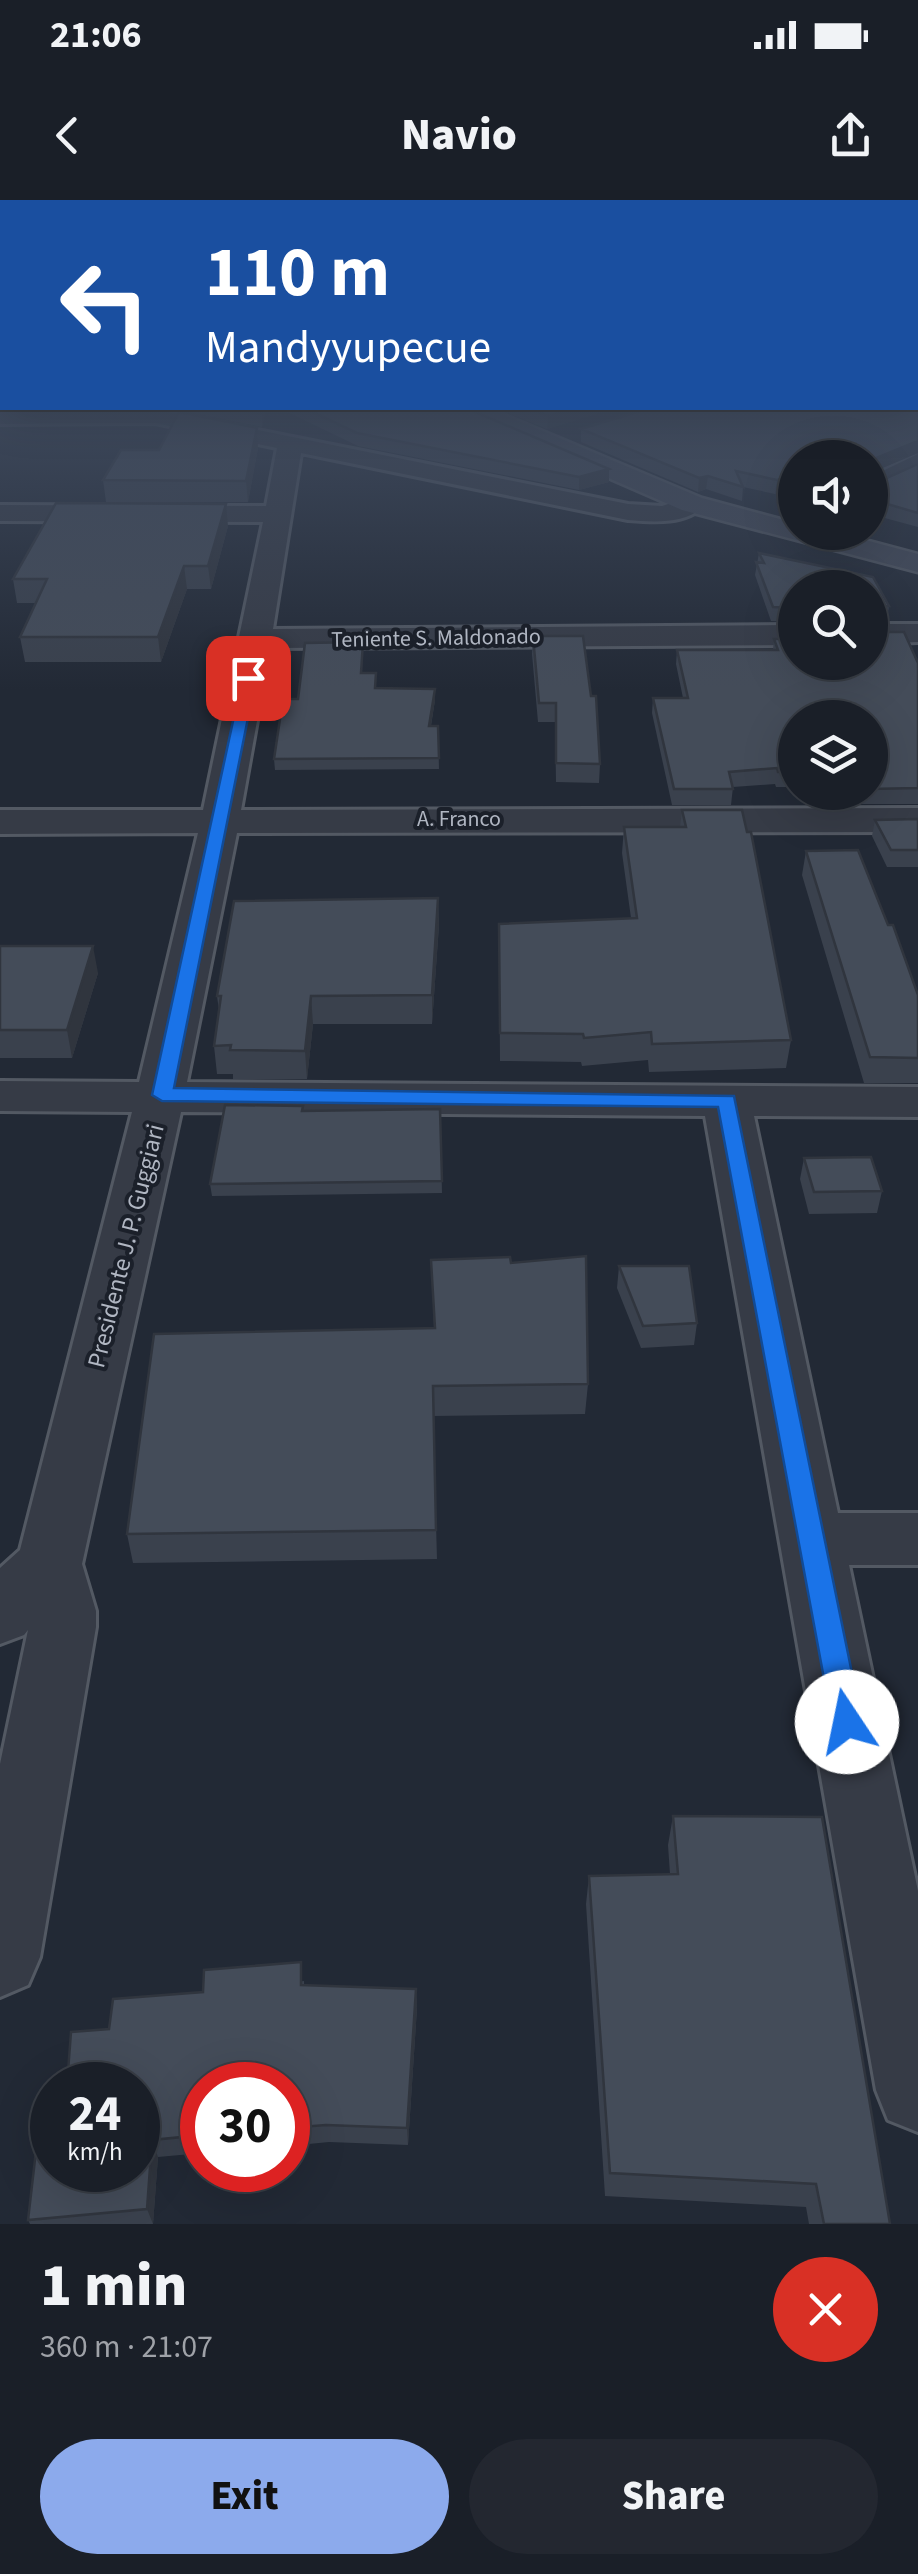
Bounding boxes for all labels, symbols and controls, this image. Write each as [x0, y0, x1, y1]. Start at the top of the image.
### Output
text: 21:06 [50, 8, 142, 62]
text: Navio [401, 103, 517, 167]
icon: back [40, 108, 95, 163]
icon: share [823, 108, 878, 163]
text: 110 m [205, 223, 390, 323]
icon: left [40, 240, 170, 370]
text: Mandyyupecue [205, 316, 491, 380]
map controls [778, 440, 888, 810]
button: sound [778, 440, 888, 550]
button: search [778, 570, 888, 680]
street label: Teniente S. Maldonado [331, 620, 541, 656]
pin [206, 636, 291, 721]
icon: arrive [221, 651, 276, 706]
button: layers [778, 700, 888, 810]
street label: A. Franco [417, 803, 501, 835]
street label: Presidente J. P. Guggiari [78, 1120, 174, 1372]
position arrow [795, 1670, 899, 1774]
speed limit sign: 30 [180, 2062, 310, 2192]
text: 24 [69, 2079, 121, 2150]
text: km/h [67, 2134, 123, 2170]
text: 1 min [40, 2244, 187, 2329]
button: close [773, 2257, 878, 2362]
text: 360 m · 21:07 [40, 2324, 213, 2370]
button: Exit [40, 2439, 449, 2554]
button: Share [469, 2439, 878, 2554]

